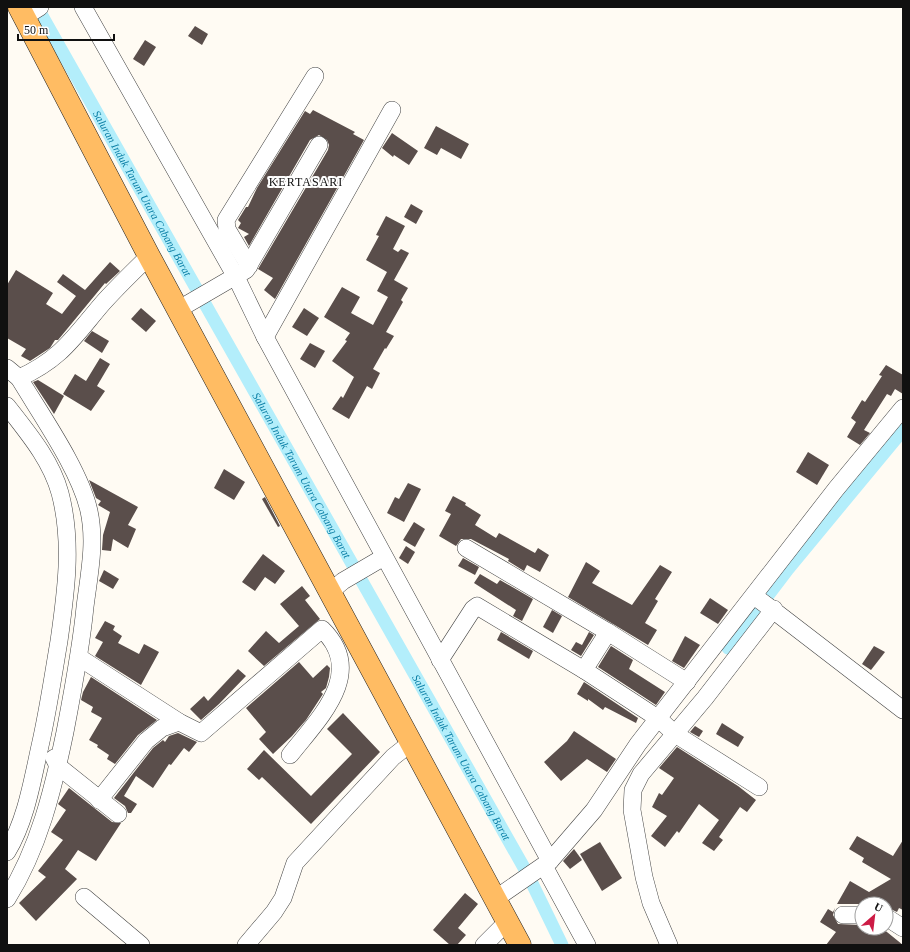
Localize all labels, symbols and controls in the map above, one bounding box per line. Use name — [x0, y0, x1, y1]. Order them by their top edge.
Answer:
scale bar — [18, 16, 114, 42]
text: 50 m — [24, 23, 49, 37]
water label: Saluran Induk Tarum Utara Cabang Barat — [91, 108, 194, 279]
district label: KERTASARI — [269, 175, 343, 189]
water label: Saluran Induk Tarum Utara Cabang Barat — [250, 390, 354, 561]
water label: Saluran Induk Tarum Utara Cabang Barat — [410, 672, 514, 843]
north arrow — [854, 896, 894, 936]
text: U — [872, 900, 885, 914]

